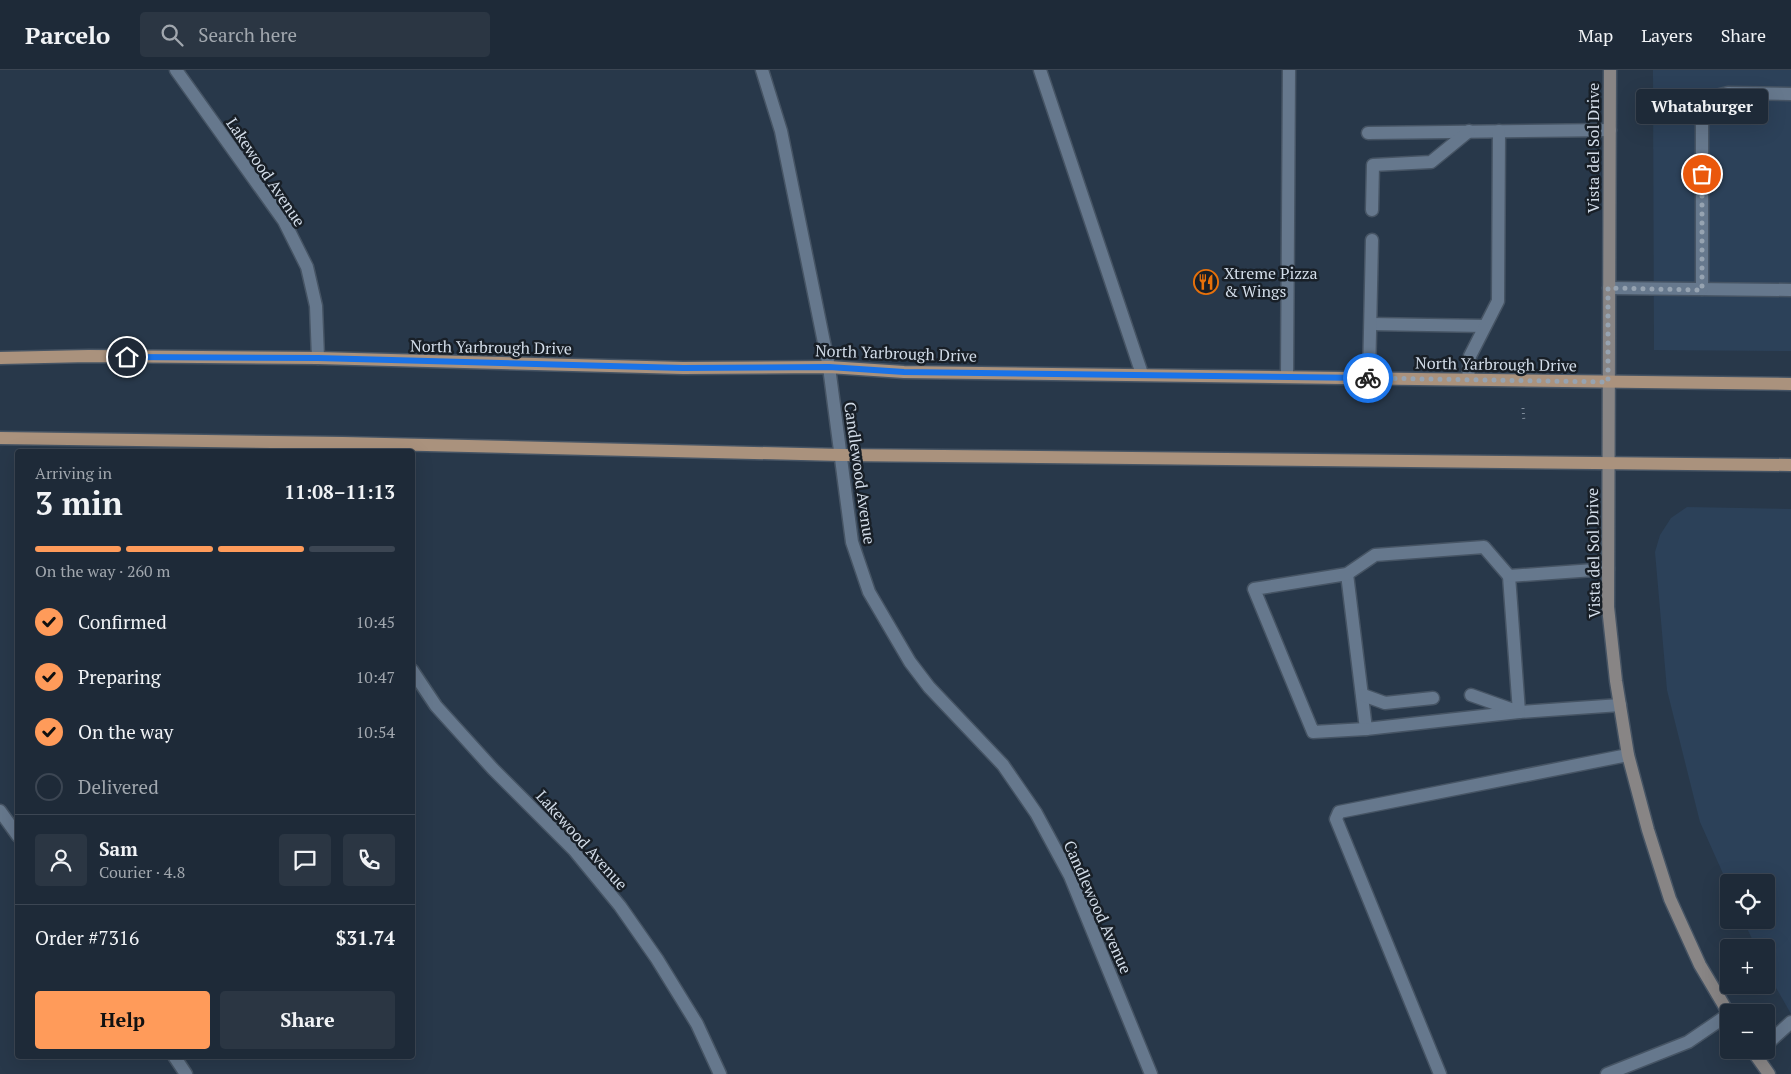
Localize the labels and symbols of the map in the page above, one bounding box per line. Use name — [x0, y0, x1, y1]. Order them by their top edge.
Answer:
street label: Vista del Sol Drive — [1582, 83, 1604, 213]
callout: Whataburger — [1636, 89, 1768, 124]
street label: Lakewood Avenue — [221, 113, 311, 231]
pin — [1681, 153, 1723, 195]
place label: Xtreme Pizza & Wings — [1224, 262, 1318, 302]
restaurant icon: Xtreme Pizza & Wings — [1193, 269, 1219, 295]
street label: North Yarbrough Drive — [410, 335, 572, 359]
pin — [106, 336, 148, 378]
street label: North Yarbrough Drive — [815, 339, 977, 367]
street label: North Yarbrough Drive — [1415, 352, 1577, 376]
courier — [1343, 353, 1393, 403]
street label: Candlewood Avenue — [839, 400, 881, 546]
street label: Vista del Sol Drive — [1581, 488, 1605, 618]
street label: Lakewood Avenue — [531, 785, 633, 895]
street label: Candlewood Avenue — [1059, 837, 1137, 977]

